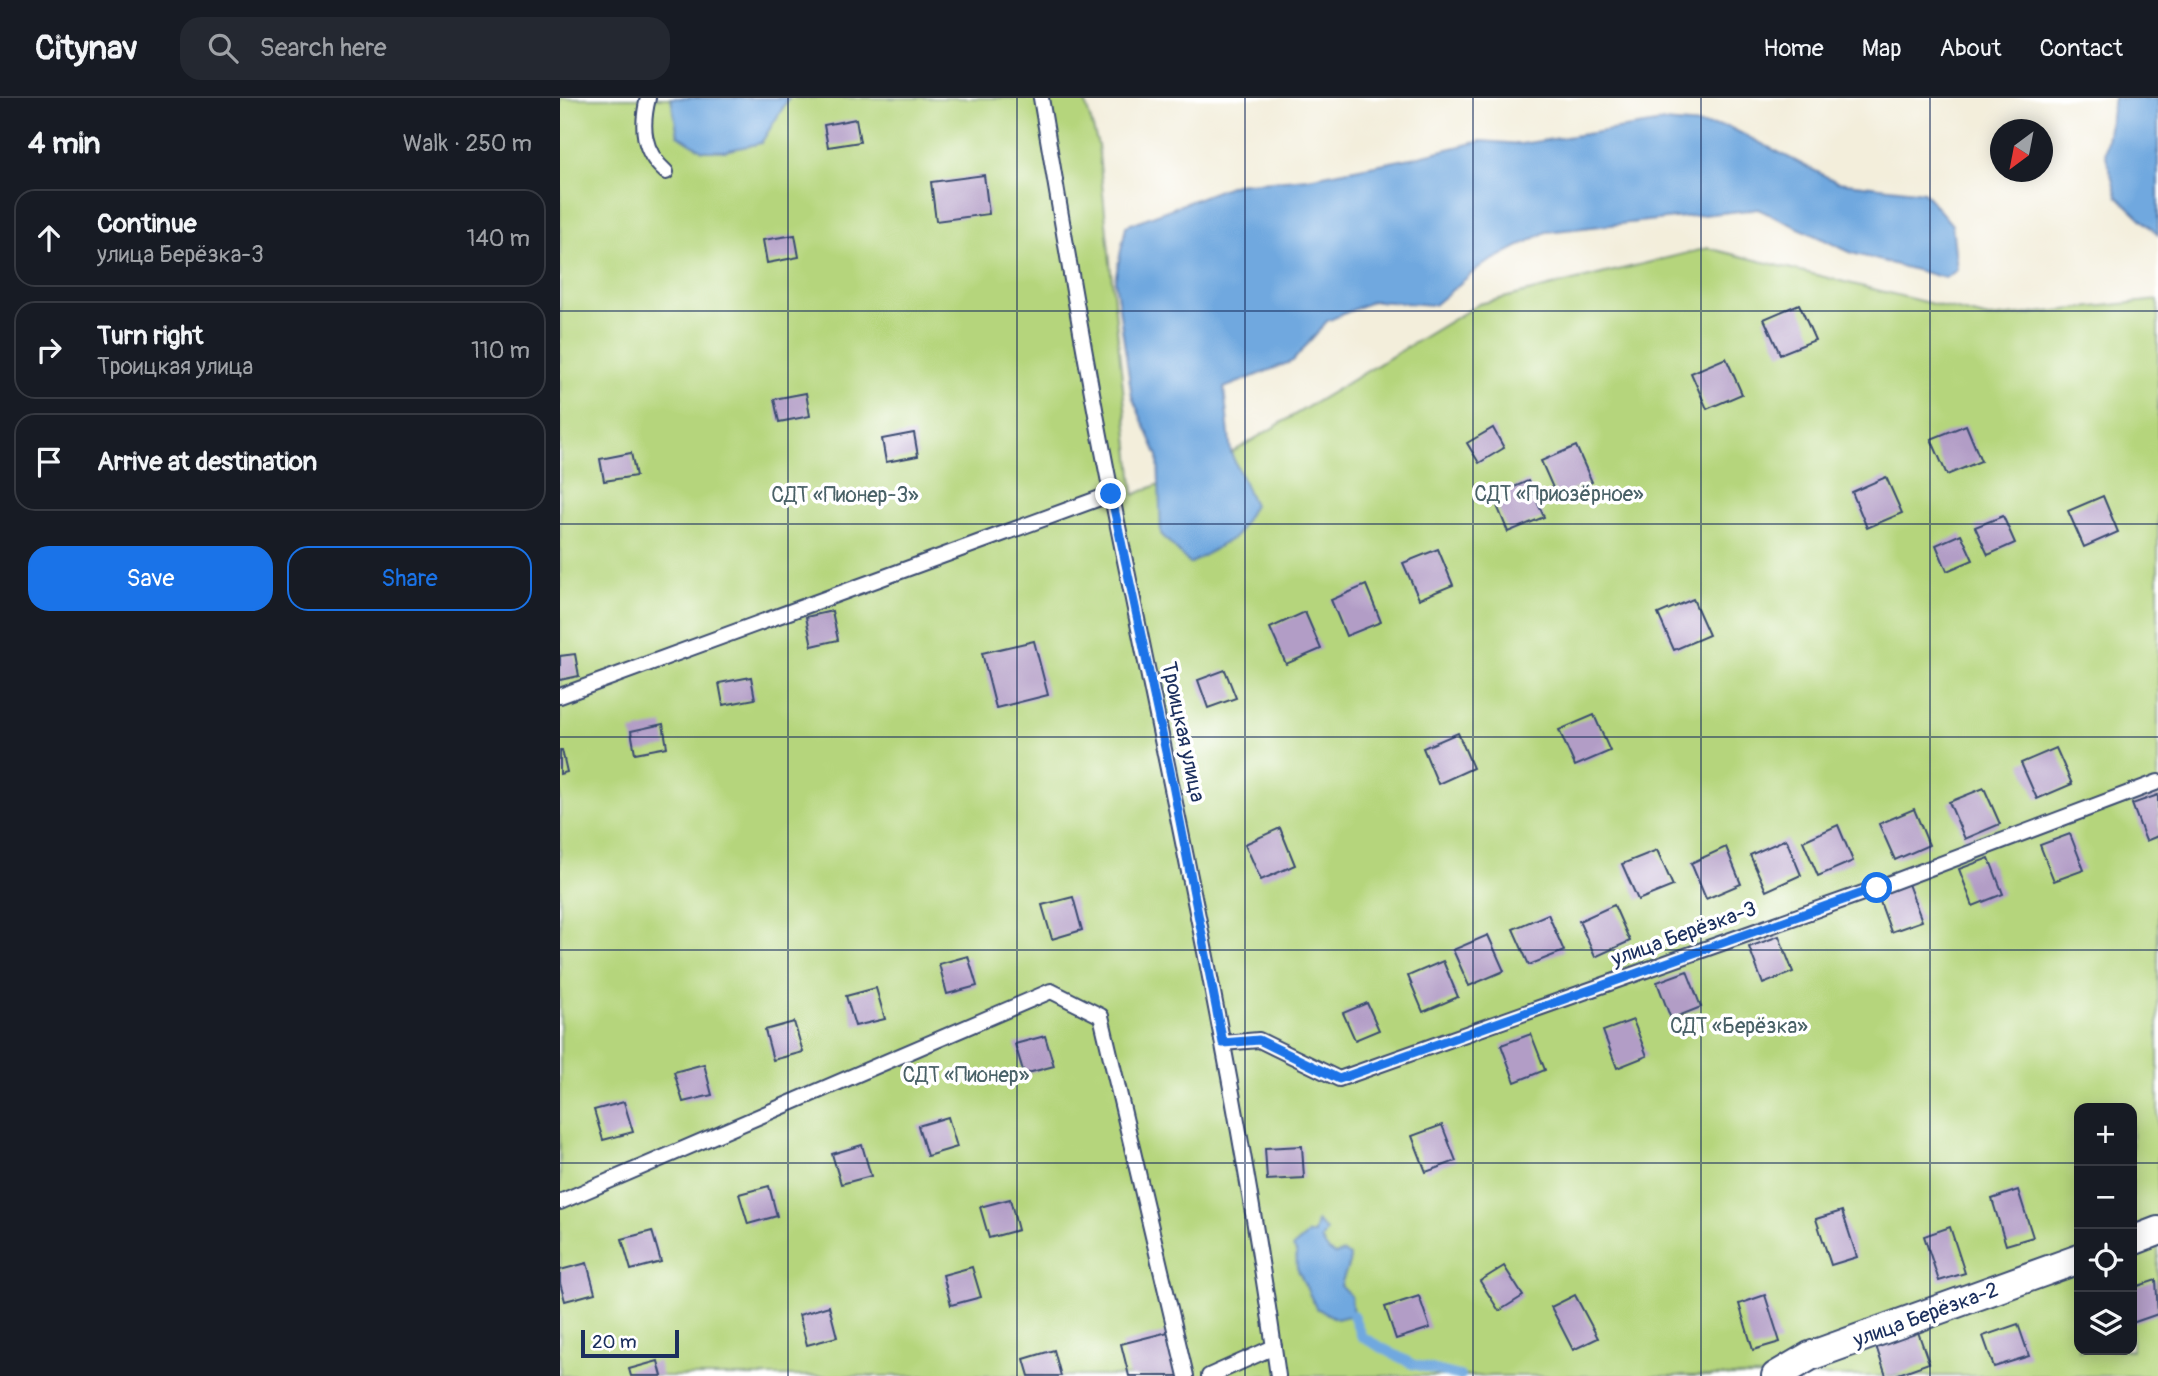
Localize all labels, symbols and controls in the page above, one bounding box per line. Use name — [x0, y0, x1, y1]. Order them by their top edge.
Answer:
search box — [180, 17, 670, 80]
text: Citynav — [35, 28, 138, 69]
icon: search — [204, 29, 242, 67]
text: Search here — [260, 32, 386, 64]
text: Home — [1763, 34, 1824, 63]
text: Map — [1862, 34, 1902, 63]
text: About — [1940, 34, 2002, 63]
text: Contact — [2040, 34, 2123, 63]
north arrow — [1990, 119, 2053, 182]
text: 4 min — [28, 125, 101, 162]
text: Walk · 250 m — [403, 129, 532, 158]
text: Continue — [97, 208, 197, 240]
icon: ahead — [30, 219, 68, 257]
text: 140 m — [467, 224, 530, 253]
text: улица Берёзка-3 — [97, 240, 264, 269]
text: Turn right — [97, 320, 203, 352]
icon: right — [30, 331, 68, 369]
text: 110 m — [471, 336, 530, 365]
text: Троицкая улица — [97, 352, 253, 381]
icon: arrive — [30, 443, 68, 481]
text: Arrive at destination — [97, 446, 317, 478]
route end — [1095, 478, 1126, 509]
park label: СДТ «Приозёрное» — [1474, 481, 1644, 508]
park label: СДТ «Пионер-3» — [771, 482, 919, 509]
button: Save — [28, 546, 273, 611]
button: Share — [287, 546, 532, 611]
street label: Троицкая улица — [1155, 659, 1211, 805]
route start — [1861, 872, 1892, 903]
street label: улица Берёзка-3 — [1607, 895, 1760, 973]
park label: СДТ «Берёзка» — [1670, 1013, 1808, 1040]
park label: СДТ «Пионер» — [903, 1062, 1030, 1089]
map controls — [2074, 1103, 2137, 1355]
button: + — [2074, 1103, 2137, 1166]
button: − — [2074, 1166, 2137, 1229]
button: locate — [2074, 1229, 2137, 1292]
street label: улица Берёзка-2 — [1849, 1276, 2002, 1354]
button: layers — [2074, 1292, 2137, 1355]
scale bar — [581, 1327, 679, 1359]
text: 20 m — [592, 1330, 637, 1354]

